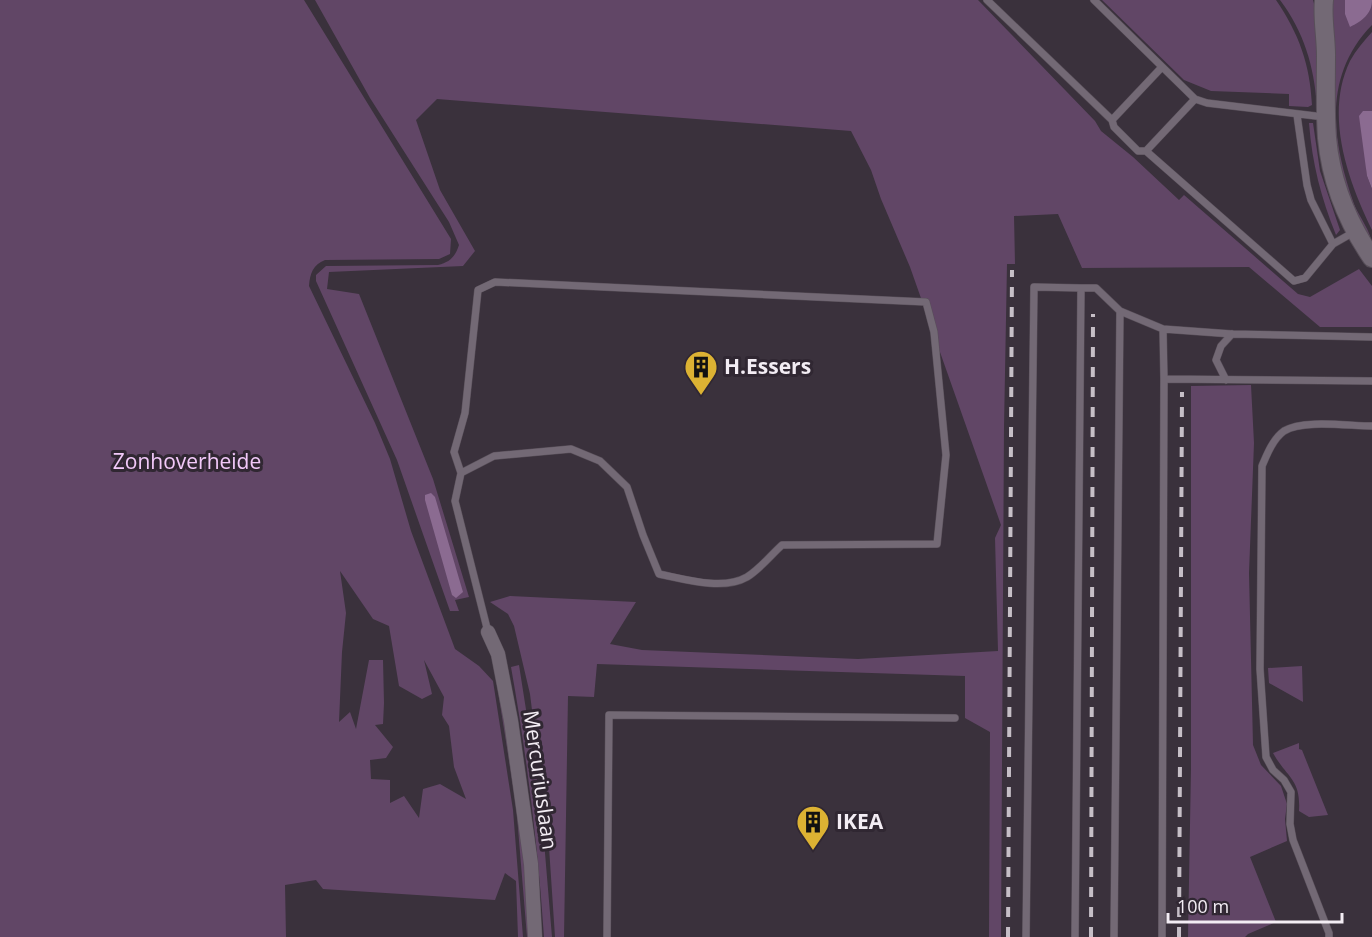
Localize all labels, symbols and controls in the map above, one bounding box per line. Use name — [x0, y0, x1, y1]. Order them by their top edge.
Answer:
building icon: H.Essers — [683, 349, 719, 396]
place label: H.Essers — [724, 352, 811, 380]
park label: Zonhoverheide — [113, 447, 261, 475]
street label: Mercuriuslaan — [517, 708, 565, 851]
building icon: IKEA — [795, 804, 831, 851]
place label: IKEA — [836, 807, 884, 835]
scale bar — [1168, 886, 1342, 924]
text: 100 m — [1177, 894, 1229, 918]

